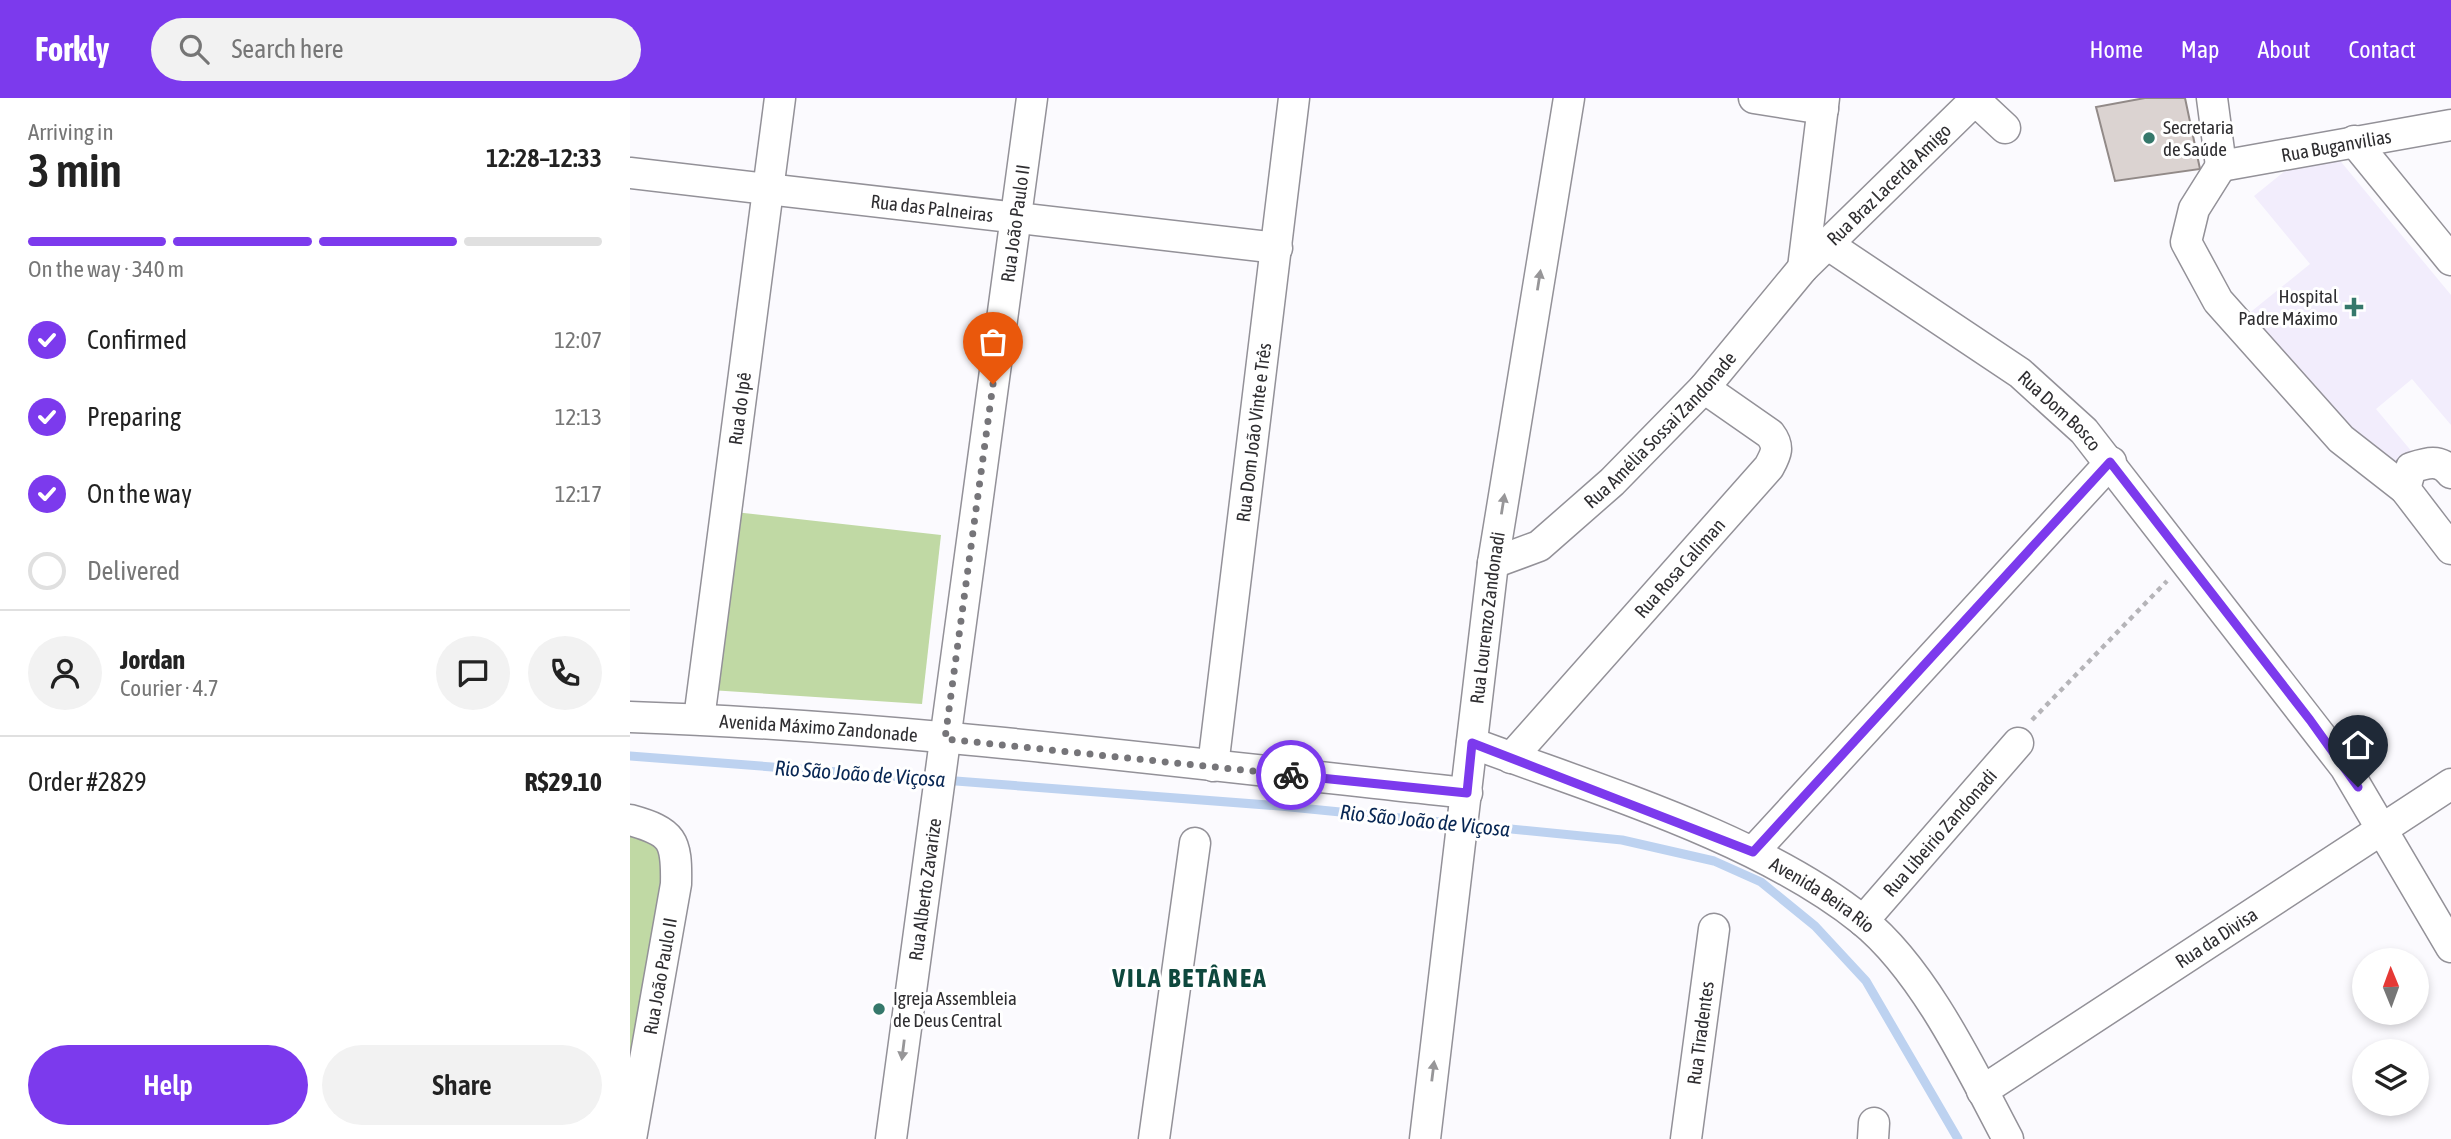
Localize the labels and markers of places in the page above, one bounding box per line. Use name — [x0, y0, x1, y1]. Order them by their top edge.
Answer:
place label: Secretaria de Saúde — [2163, 116, 2234, 160]
marker: Secretaria de Saúde — [2141, 130, 2157, 146]
place label: Hospital Padre Máximo — [2238, 285, 2338, 329]
marker: Hospital Padre Máximo — [2344, 297, 2364, 317]
pin — [963, 312, 1023, 384]
pin — [2328, 715, 2388, 787]
place label: Igreja Assembleia de Deus Central — [893, 987, 1017, 1031]
marker: Igreja Assembleia de Deus Central — [871, 1001, 887, 1017]

